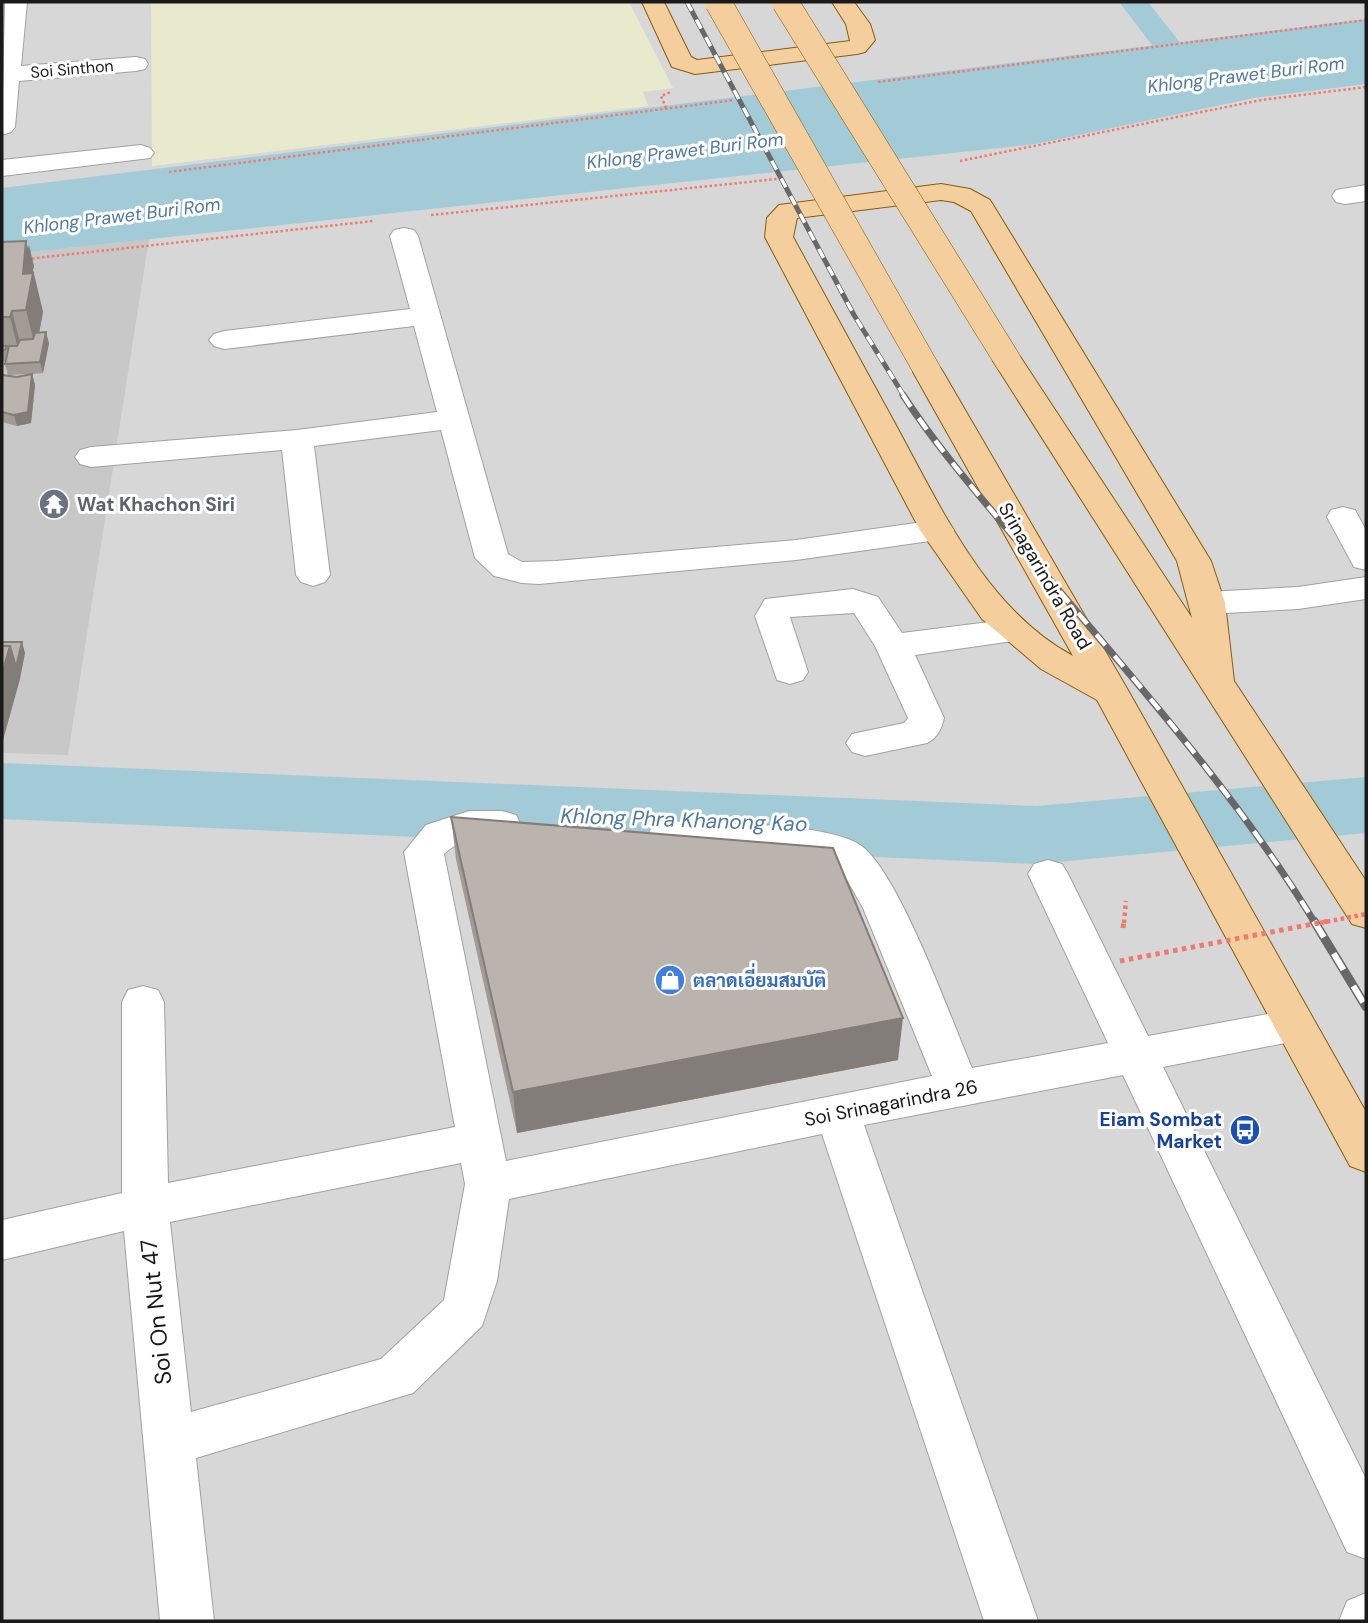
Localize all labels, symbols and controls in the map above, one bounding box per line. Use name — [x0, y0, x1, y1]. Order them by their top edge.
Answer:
water label: Khlong Prawet Buri Rom — [1146, 51, 1346, 99]
street label: Soi Sinthon — [30, 55, 114, 83]
water label: Khlong Prawet Buri Rom — [585, 127, 785, 175]
water label: Khlong Prawet Buri Rom — [22, 192, 222, 240]
temple icon: Wat Khachon Siri — [37, 487, 71, 521]
place label: Wat Khachon Siri — [77, 492, 235, 517]
street label: Srinagarindra Road — [993, 498, 1097, 654]
water label: Khlong Phra Khanong Kao — [560, 802, 808, 838]
shop icon: ตลาดเอี่ยมสมบัติ — [653, 963, 687, 997]
place label: ตลาดเอี่ยมสมบัติ — [693, 963, 826, 993]
street label: Soi Srinagarindra 26 — [802, 1074, 980, 1132]
place label: Eiam Sombat Market — [1100, 1107, 1222, 1154]
bus stop icon: Eiam Sombat Market — [1228, 1113, 1262, 1147]
street label: Soi On Nut 47 — [133, 1238, 179, 1386]

